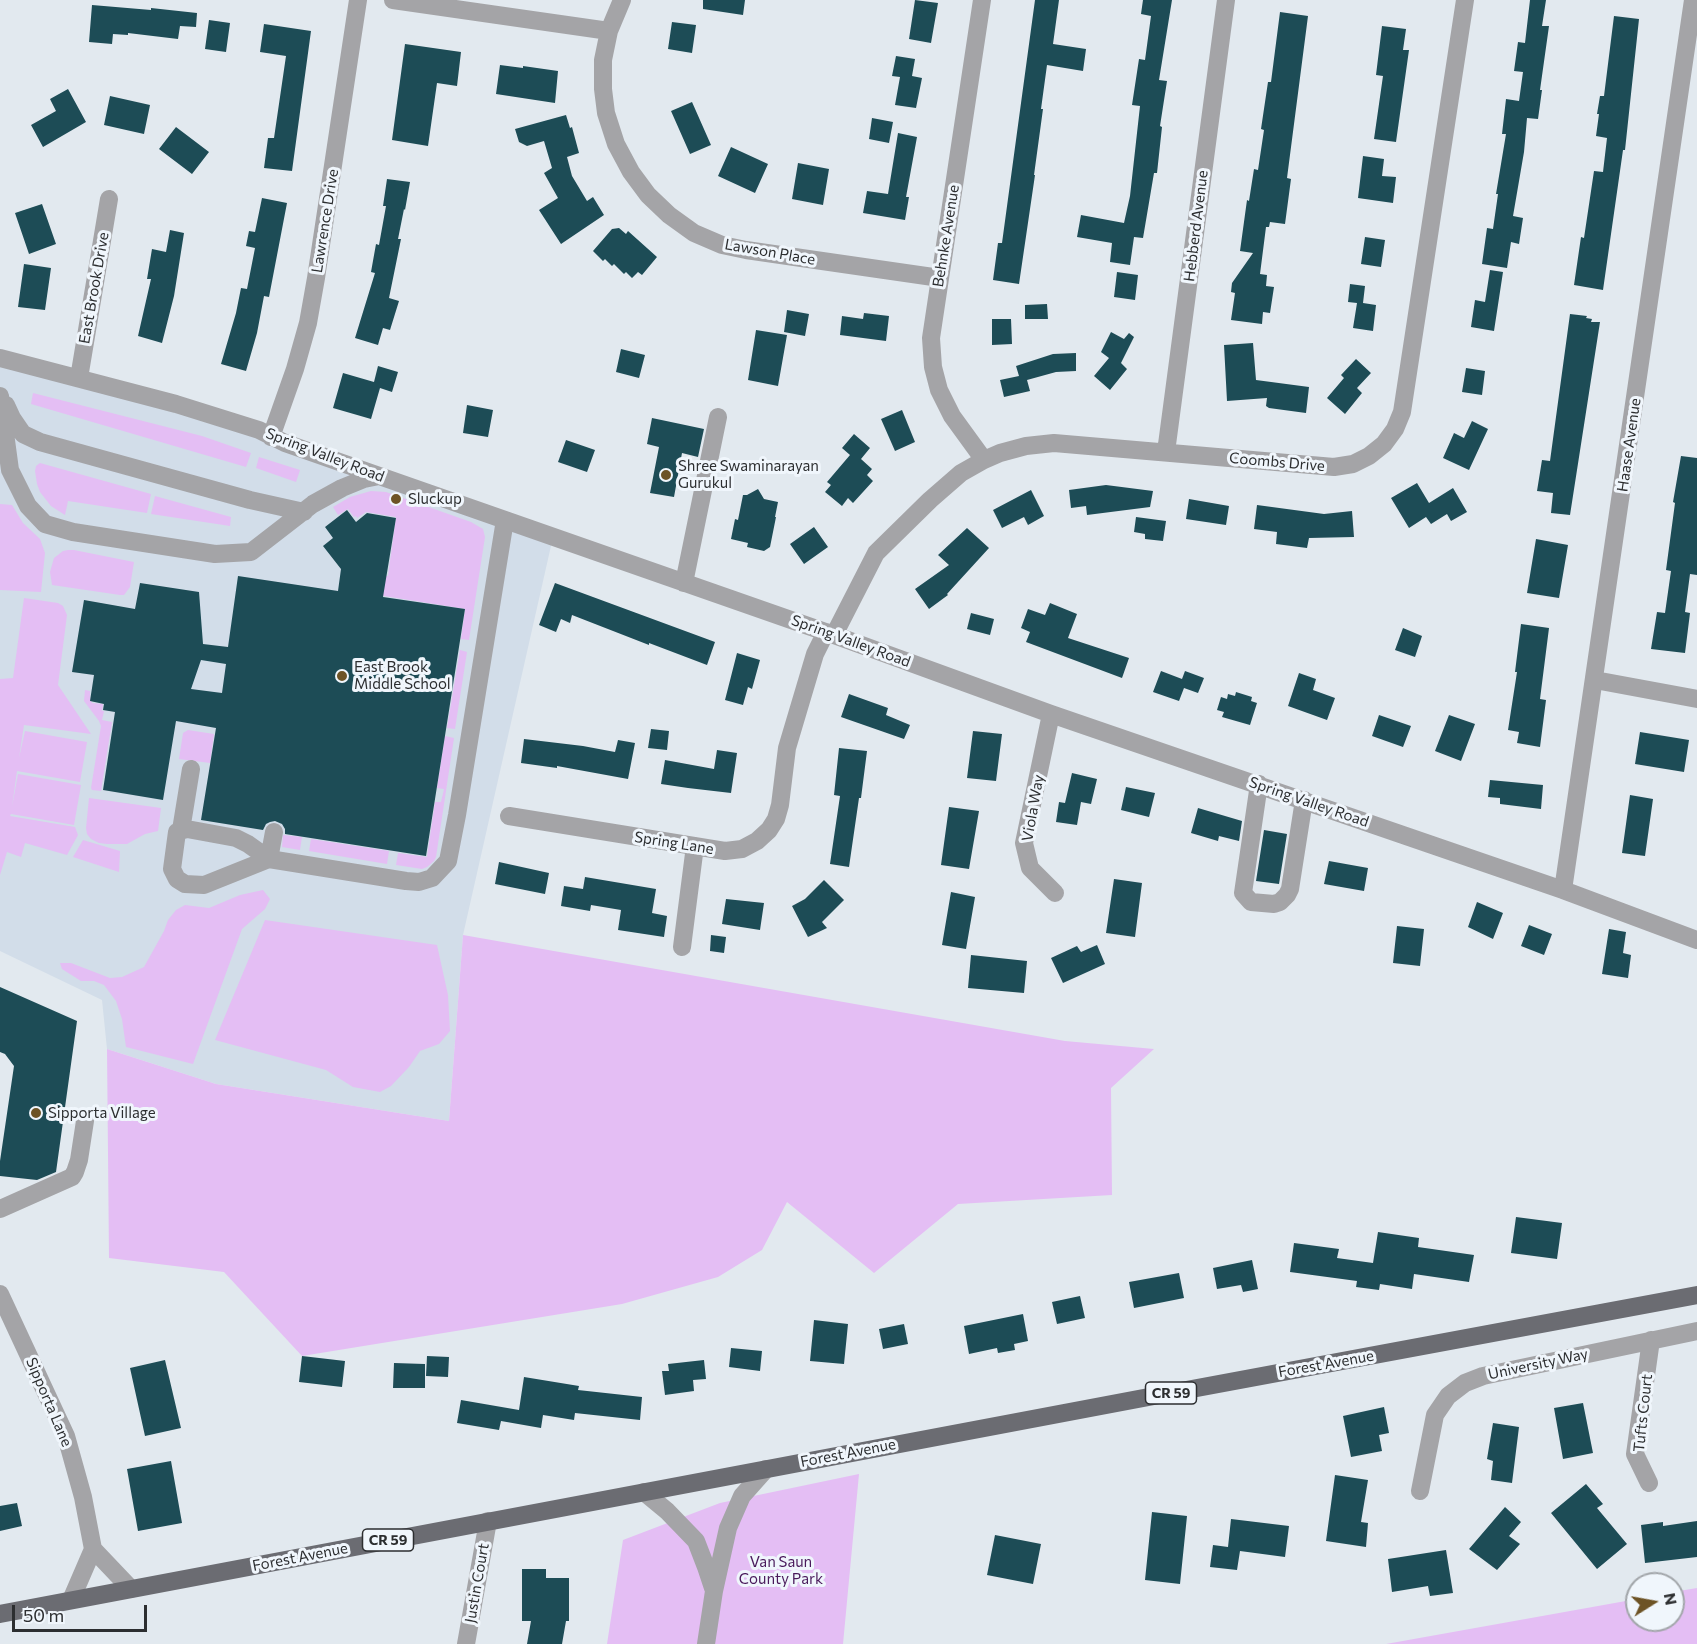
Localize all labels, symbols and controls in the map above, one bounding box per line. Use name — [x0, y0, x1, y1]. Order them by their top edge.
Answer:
street label: Lawrence Drive — [308, 168, 342, 274]
street label: Hebberd Avenue — [1180, 169, 1212, 283]
street label: Behnke Avenue — [929, 184, 963, 288]
street label: East Brook Drive — [75, 231, 113, 345]
street label: Lawson Place — [723, 235, 817, 269]
street label: Haase Avenue — [1614, 397, 1644, 493]
street label: Spring Valley Road — [263, 424, 387, 486]
street label: Coombs Drive — [1228, 449, 1326, 475]
place label: Shree Swaminarayan Gurukul — [678, 457, 819, 492]
marker: Shree Swaminarayan Gurukul — [659, 468, 673, 482]
place label: Sluckup — [408, 490, 462, 508]
marker: Sluckup — [389, 492, 403, 506]
street label: Spring Valley Road — [789, 611, 913, 671]
place label: East Brook Middle School — [354, 658, 451, 693]
marker: East Brook Middle School — [335, 669, 349, 683]
street label: Viola Way — [1018, 773, 1048, 843]
street label: Spring Valley Road — [1247, 773, 1371, 831]
street label: Spring Lane — [633, 828, 715, 858]
place label: Sipporta Village — [48, 1104, 156, 1122]
marker: Sipporta Village — [29, 1106, 43, 1120]
street label: University Way — [1486, 1345, 1590, 1383]
street label: Forest Avenue — [1277, 1347, 1375, 1381]
street label: Sipporta Lane — [22, 1355, 76, 1449]
street label: Tufts Court — [1630, 1373, 1656, 1453]
road number: CR 59 — [1146, 1382, 1196, 1404]
street label: Forest Avenue — [799, 1435, 897, 1471]
road number: CR 59 — [362, 1529, 414, 1551]
street label: Forest Avenue — [251, 1539, 349, 1575]
street label: Justin Court — [461, 1542, 493, 1624]
park label: Van Saun County Park — [739, 1553, 823, 1588]
north arrow — [1625, 1572, 1685, 1632]
text: N — [1661, 1591, 1682, 1607]
scale bar — [15, 1593, 150, 1631]
text: 50 m — [23, 1604, 64, 1626]

